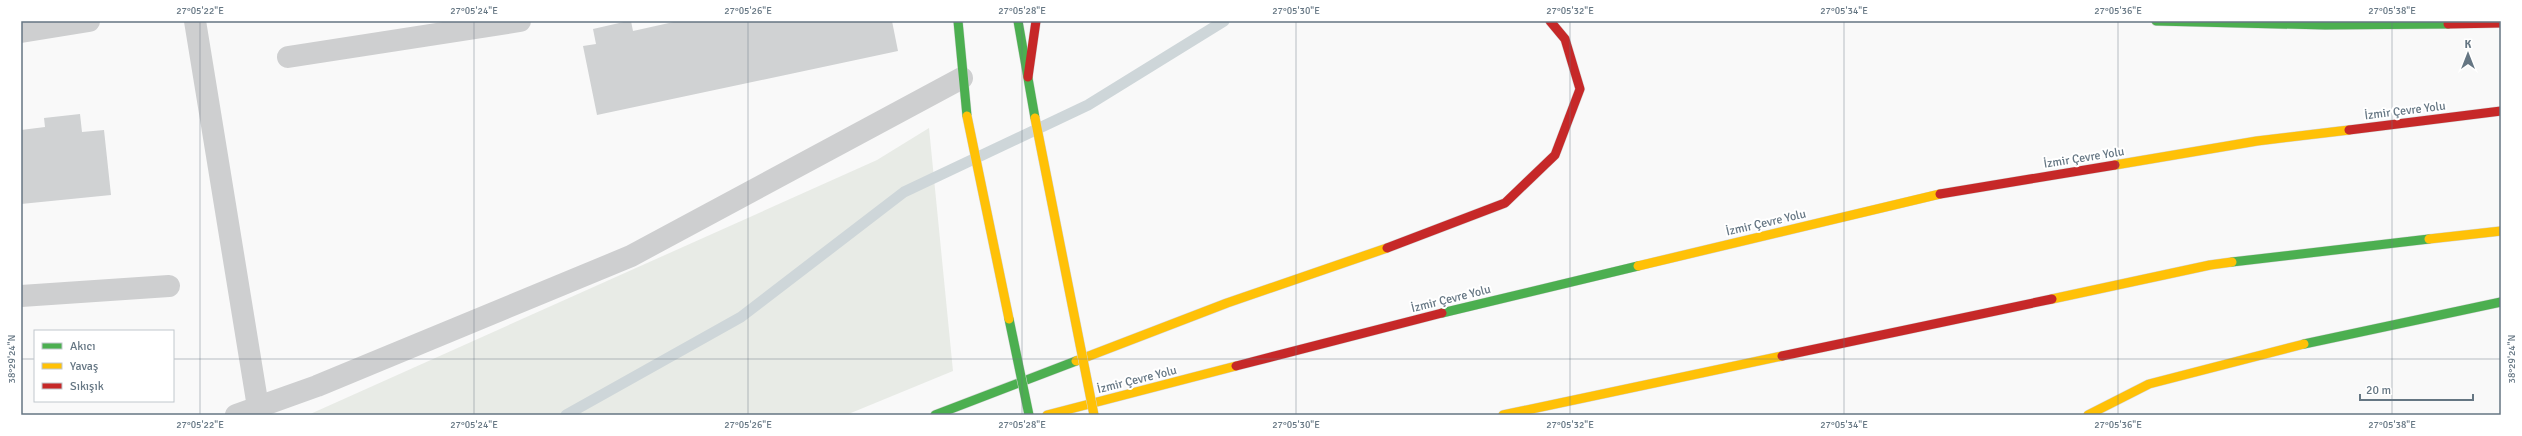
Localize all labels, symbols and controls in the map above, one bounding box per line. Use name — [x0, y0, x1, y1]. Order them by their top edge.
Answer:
text: 27°05'22"E — [176, 5, 224, 17]
text: 27°05'24"E — [450, 5, 498, 17]
text: 27°05'26"E — [724, 5, 772, 17]
text: 27°05'28"E — [998, 5, 1046, 17]
text: 27°05'30"E — [1272, 5, 1320, 17]
text: 27°05'32"E — [1546, 5, 1594, 17]
text: 27°05'34"E — [1820, 5, 1868, 17]
text: 27°05'36"E — [2094, 5, 2142, 17]
text: 27°05'38"E — [2368, 5, 2416, 17]
north arrow — [2448, 34, 2488, 74]
text: K — [2465, 38, 2472, 51]
street label: İzmir Çevre Yolu — [2364, 99, 2446, 123]
street label: İzmir Çevre Yolu — [2043, 144, 2125, 172]
street label: İzmir Çevre Yolu — [1725, 207, 1807, 239]
street label: İzmir Çevre Yolu — [1410, 282, 1492, 316]
legend — [34, 330, 174, 402]
text: 38°29'24"N — [6, 335, 18, 383]
text: 38°29'24"N — [2506, 335, 2518, 383]
text: Akıcı — [70, 339, 96, 354]
text: Yavaş — [70, 359, 98, 374]
street label: İzmir Çevre Yolu — [1096, 363, 1178, 397]
scale bar — [2360, 376, 2473, 402]
text: Sıkışık — [70, 379, 104, 394]
text: 20 m — [2366, 383, 2391, 398]
text: 27°05'22"E — [176, 419, 224, 431]
text: 27°05'24"E — [450, 419, 498, 431]
text: 27°05'26"E — [724, 419, 772, 431]
text: 27°05'28"E — [998, 419, 1046, 431]
text: 27°05'30"E — [1272, 419, 1320, 431]
text: 27°05'32"E — [1546, 419, 1594, 431]
text: 27°05'34"E — [1820, 419, 1868, 431]
text: 27°05'36"E — [2094, 419, 2142, 431]
text: 27°05'38"E — [2368, 419, 2416, 431]

